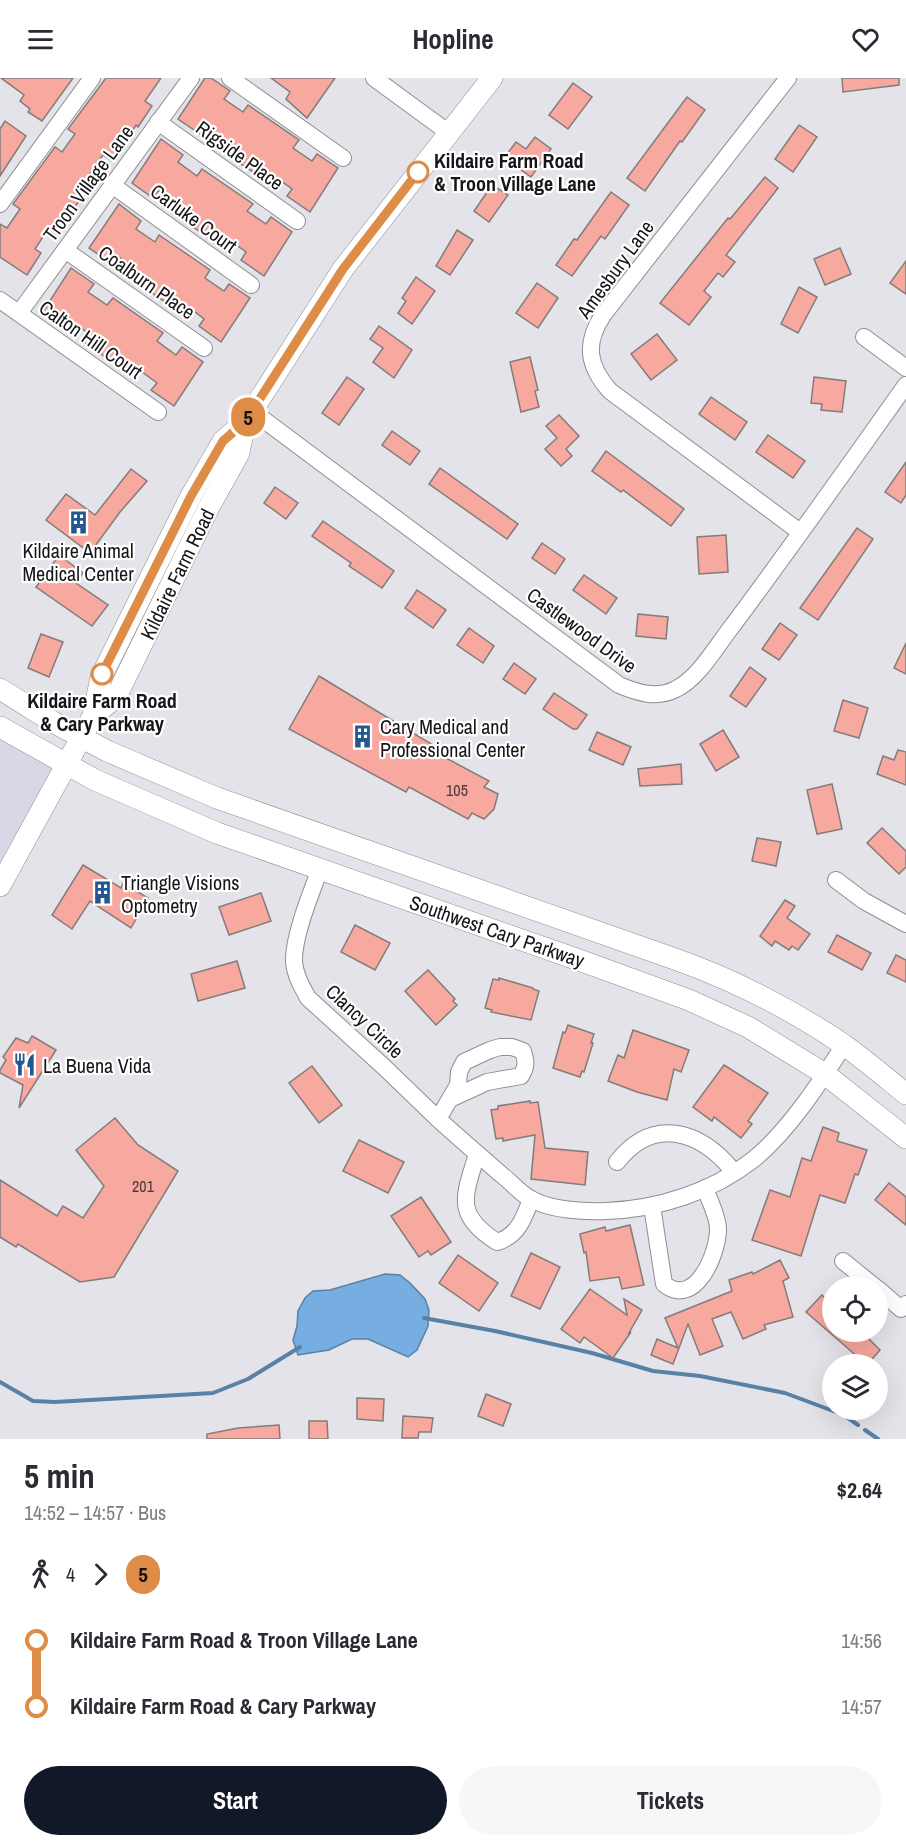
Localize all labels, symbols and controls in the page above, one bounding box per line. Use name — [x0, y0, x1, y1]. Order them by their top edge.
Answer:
text: Hopline — [412, 21, 494, 57]
icon: menu — [24, 23, 57, 56]
icon: heart — [849, 23, 882, 56]
street label: Rigside Place — [191, 114, 289, 196]
street label: Troon Village Lane — [37, 119, 139, 247]
place label: Kildaire Farm Road & Troon Village Lane — [434, 147, 596, 197]
marker: Kildaire Farm Road & Troon Village Lane — [407, 161, 429, 183]
street label: Carluke Court — [145, 177, 243, 259]
street label: Amesbury Lane — [570, 215, 660, 324]
street label: Coalburn Place — [93, 239, 201, 325]
street label: Calton Hill Court — [34, 293, 148, 385]
line badge: 5 — [228, 398, 268, 436]
text: 5 — [243, 403, 253, 432]
street label: Kildaire Farm Road — [134, 504, 220, 644]
building icon: Kildaire Animal Medical Center — [65, 510, 91, 536]
place label: Kildaire Animal Medical Center — [22, 537, 134, 587]
street label: Castlewood Drive — [522, 581, 642, 679]
marker: Kildaire Farm Road & Cary Parkway — [91, 663, 113, 685]
place label: Kildaire Farm Road & Cary Parkway — [27, 687, 177, 737]
place label: Cary Medical and Professional Center — [380, 713, 525, 763]
building icon: Cary Medical and Professional Center — [349, 724, 375, 750]
house number: 105 — [446, 779, 468, 801]
place label: Triangle Visions Optometry — [121, 869, 240, 919]
building icon: Triangle Visions Optometry — [90, 880, 116, 906]
street label: Southwest Cary Parkway — [406, 888, 589, 974]
street label: Clancy Circle — [320, 978, 410, 1064]
restaurant icon: La Buena Vida — [12, 1052, 38, 1078]
place label: La Buena Vida — [43, 1052, 151, 1079]
house number: 201 — [132, 1175, 155, 1197]
map controls — [822, 1276, 888, 1420]
button: locate — [822, 1276, 888, 1342]
button: layers — [822, 1354, 888, 1420]
text: 5 min — [24, 1454, 95, 1498]
text: $2.64 — [837, 1475, 882, 1505]
text: 14:52 – 14:57 · Bus — [24, 1499, 166, 1526]
icon: walk — [24, 1558, 57, 1591]
icon: forward — [84, 1558, 117, 1591]
text: 5 — [138, 1560, 148, 1589]
text: 4 — [66, 1561, 75, 1588]
text: Kildaire Farm Road & Troon Village Lane — [70, 1625, 418, 1655]
text: 14:56 — [841, 1627, 882, 1654]
text: Kildaire Farm Road & Cary Parkway — [70, 1691, 376, 1721]
text: 14:57 — [841, 1693, 882, 1720]
button: Start — [24, 1766, 447, 1835]
button: Tickets — [459, 1766, 882, 1835]

